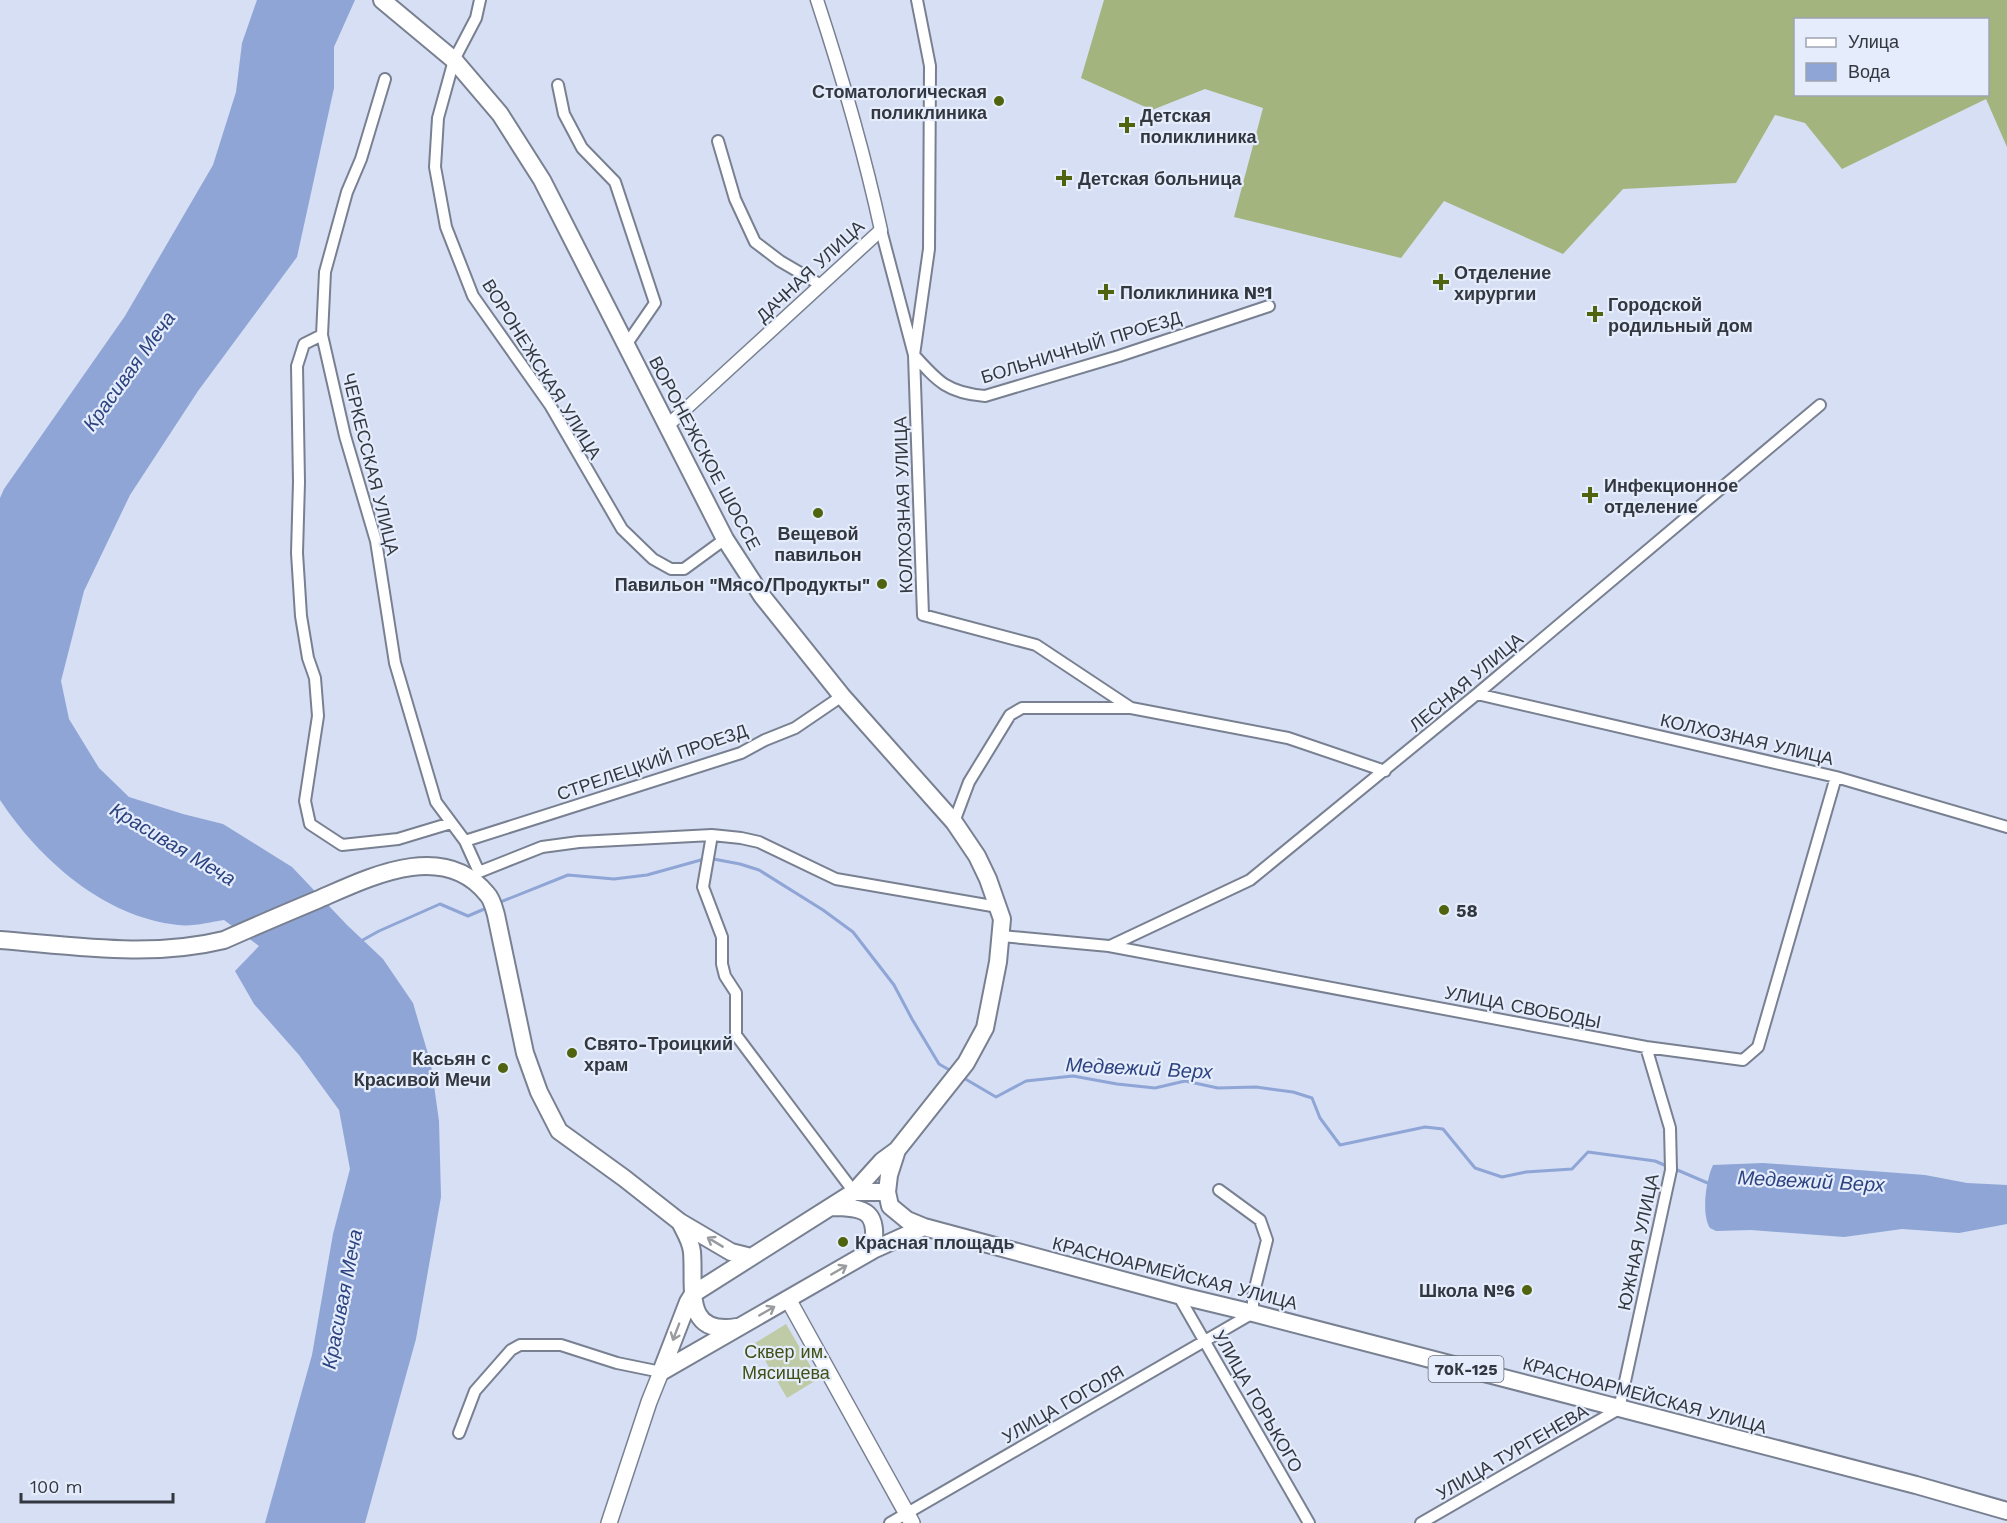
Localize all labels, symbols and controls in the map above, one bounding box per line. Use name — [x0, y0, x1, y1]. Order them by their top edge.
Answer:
legend — [1794, 18, 1989, 96]
text: Улица — [1848, 31, 1900, 52]
text: Вода — [1848, 61, 1891, 82]
place label: Стоматологическая поликлиника — [812, 81, 988, 123]
marker: Стоматологическая поликлиника — [992, 94, 1006, 108]
place label: Детская поликлиника — [1140, 105, 1258, 147]
marker: Детская поликлиника — [1118, 116, 1136, 134]
place label: Детская больница — [1078, 168, 1242, 189]
marker: Детская больница — [1055, 169, 1073, 187]
street label: ДАЧНАЯ УЛИЦА — [752, 216, 868, 326]
place label: Отделение хирургии — [1454, 262, 1551, 304]
marker: Отделение хирургии — [1432, 273, 1450, 291]
street label: ВОРОНЕЖСКАЯ УЛИЦА — [478, 275, 606, 463]
place label: Поликлиника №1 — [1120, 282, 1273, 303]
marker: Поликлиника №1 — [1097, 283, 1115, 301]
place label: Городской родильный дом — [1608, 294, 1753, 336]
marker: Городской родильный дом — [1586, 305, 1604, 323]
water label: Красивая Меча — [78, 307, 180, 435]
street label: БОЛЬНИЧНЫЙ ПРОЕЗД — [978, 307, 1184, 387]
street label: ВОРОНЕЖСКОЕ ШОССЕ — [645, 353, 765, 553]
street label: ЧЕРКЕССКАЯ УЛИЦА — [338, 371, 404, 557]
street label: КОЛХОЗНАЯ УЛИЦА — [889, 416, 917, 594]
place label: Инфекционное отделение — [1604, 475, 1738, 517]
marker: Инфекционное отделение — [1581, 486, 1599, 504]
marker: Вещевой павильон — [811, 506, 825, 520]
place label: Вещевой павильон — [774, 523, 862, 565]
place label: Павильон "Мясо/Продукты" — [615, 574, 870, 595]
marker: Павильон "Мясо/Продукты" — [875, 577, 889, 591]
street label: ЛЕСНАЯ УЛИЦА — [1405, 628, 1527, 736]
street label: КОЛХОЗНАЯ УЛИЦА — [1658, 709, 1836, 769]
street label: СТРЕЛЕЦКИЙ ПРОЕЗД — [554, 719, 750, 805]
water label: Красивая Меча — [106, 797, 240, 891]
place label: 58 — [1456, 900, 1478, 921]
marker: 58 — [1437, 903, 1451, 917]
street label: УЛИЦА СВОБОДЫ — [1443, 982, 1603, 1032]
place label: Свято-Троицкий храм — [584, 1033, 733, 1075]
marker: Свято-Троицкий храм — [565, 1046, 579, 1060]
place label: Касьян с Красивой Мечи — [354, 1048, 491, 1090]
water label: Медвежий Верх — [1065, 1052, 1214, 1084]
marker: Касьян с Красивой Мечи — [496, 1061, 510, 1075]
water label: Медвежий Верх — [1737, 1165, 1886, 1197]
street label: ЮЖНАЯ УЛИЦА — [1613, 1172, 1663, 1312]
water label: Красивая Меча — [317, 1227, 367, 1371]
place label: Красная площадь — [855, 1232, 1015, 1253]
street label: КРАСНОАРМЕЙСКАЯ УЛИЦА — [1050, 1232, 1300, 1314]
marker: Красная площадь — [836, 1235, 850, 1249]
one-way arrow — [707, 1236, 724, 1248]
one-way arrow — [830, 1263, 847, 1275]
place label: Школа №6 — [1419, 1280, 1515, 1301]
marker: Школа №6 — [1520, 1283, 1534, 1297]
one-way arrow — [758, 1305, 775, 1317]
one-way arrow — [670, 1323, 681, 1341]
street label: УЛИЦА ГОРЬКОГО — [1209, 1326, 1307, 1476]
park label: Сквер им. Мясищева — [742, 1341, 831, 1383]
street label: КРАСНОАРМЕЙСКАЯ УЛИЦА — [1521, 1352, 1769, 1438]
road number: 70К-125 — [1428, 1356, 1504, 1382]
street label: УЛИЦА ГОГОЛЯ — [998, 1361, 1128, 1447]
street label: УЛИЦА ТУРГЕНЕВА — [1432, 1400, 1592, 1504]
scale bar — [21, 1466, 172, 1504]
text: 100 m — [30, 1476, 83, 1497]

